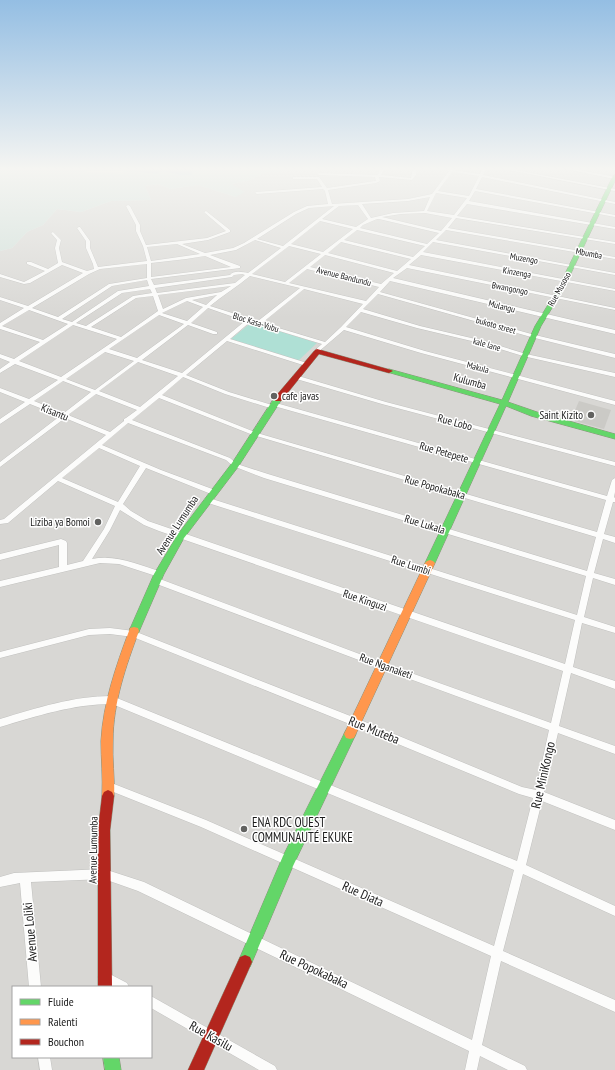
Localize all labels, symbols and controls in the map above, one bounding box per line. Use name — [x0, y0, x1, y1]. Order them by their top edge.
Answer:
street label: Mbumba — [575, 245, 604, 261]
street label: Muzengo — [509, 250, 539, 266]
street label: Avenue Bandundu — [315, 264, 373, 288]
street label: Kinzenga — [502, 264, 532, 280]
street label: Rue Musoso — [545, 270, 573, 308]
street label: Bwangongo — [491, 279, 529, 297]
street label: Mulangu — [488, 297, 517, 315]
street label: Bloc Kasa-Vubu — [232, 310, 281, 334]
street label: bukoto street — [475, 314, 518, 336]
street label: kale lane — [472, 335, 502, 353]
street label: Makula — [466, 359, 491, 375]
street label: Kulumba — [452, 370, 488, 392]
place label: cafe javas — [282, 389, 319, 403]
marker: cafe javas — [269, 391, 279, 401]
street label: Kisantu — [39, 400, 71, 424]
place label: Saint Kizito — [539, 408, 583, 422]
marker: Saint Kizito — [586, 410, 596, 420]
street label: Rue Lobo — [436, 411, 474, 433]
street label: Rue Petepete — [418, 438, 471, 466]
street label: Rue Popokabaka — [403, 472, 467, 502]
street label: Avenue Lumumba — [153, 493, 201, 557]
street label: Rue Lukala — [403, 511, 447, 537]
place label: Liziba ya Bomoi — [30, 515, 90, 529]
marker: Liziba ya Bomoi — [93, 517, 103, 527]
street label: Rue Lumbi — [390, 552, 432, 578]
street label: Rue Kinguzi — [341, 586, 389, 614]
street label: Rue Nganaketi — [358, 650, 414, 682]
street label: Rue Muteba — [346, 712, 402, 748]
street label: Rue MiniKongo — [527, 740, 559, 810]
place label: ENA RDC OUEST COMMUNAUTÉ EKUKE — [252, 814, 353, 846]
street label: Avenue Lumumba — [85, 816, 101, 884]
marker: ENA RDC OUEST COMMUNAUTÉ EKUKE — [239, 824, 249, 834]
street label: Rue Diata — [340, 877, 386, 911]
street label: Avenue Loliki — [19, 901, 41, 963]
street label: Rue Popokabaka — [277, 946, 351, 992]
legend — [12, 986, 152, 1058]
text: Fluide — [48, 994, 74, 1009]
text: Ralenti — [48, 1014, 77, 1029]
street label: Rue Kasilu — [186, 1017, 236, 1055]
text: Bouchon — [48, 1034, 84, 1049]

